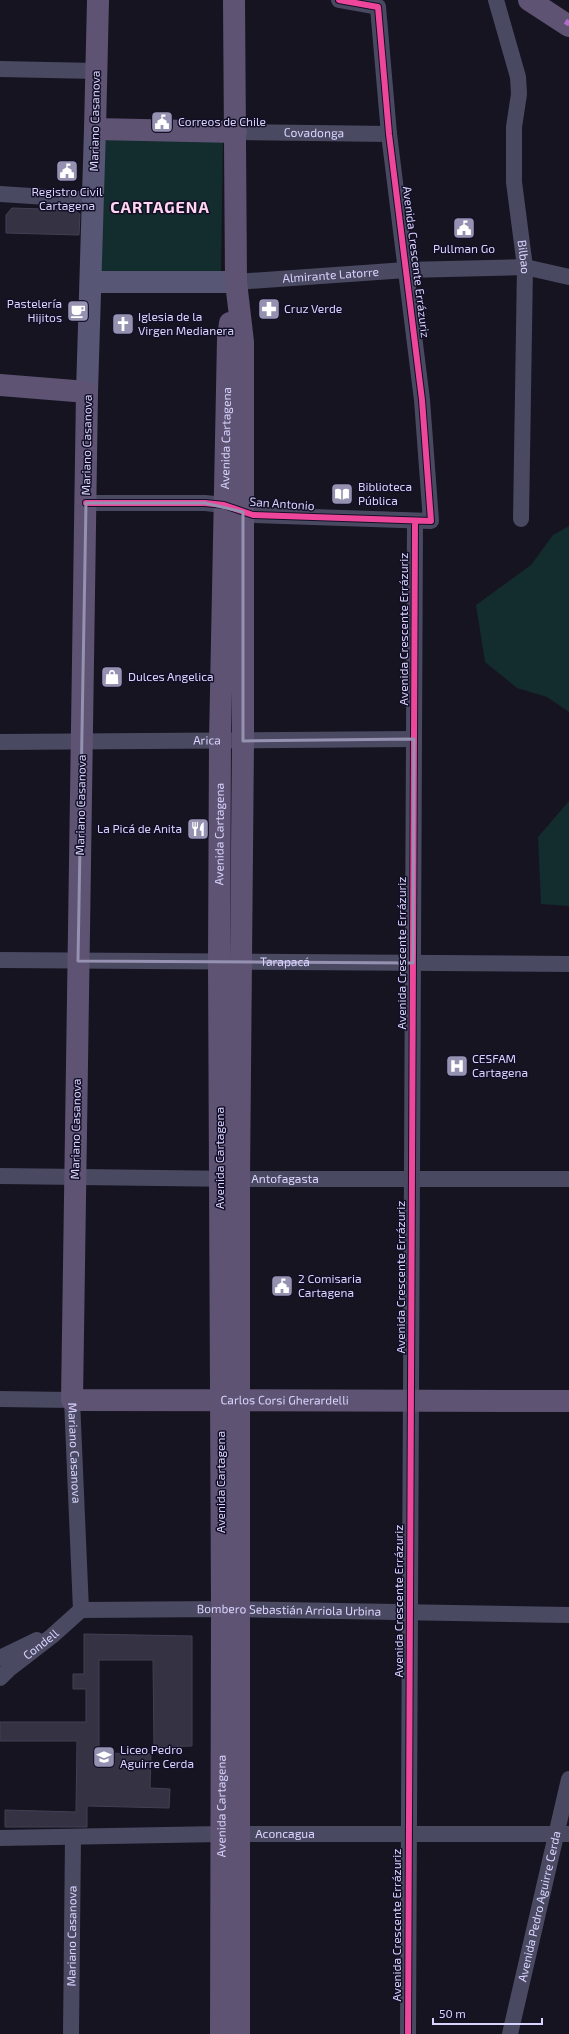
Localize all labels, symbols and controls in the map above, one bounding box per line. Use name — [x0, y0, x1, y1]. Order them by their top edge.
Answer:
street label: Mariano Casanova — [86, 71, 102, 171]
public building icon: Correos de Chile — [149, 109, 175, 135]
place label: Correos de Chile — [178, 114, 266, 128]
street label: Covadonga — [284, 125, 344, 139]
public building icon: Registro Civil Cartagena — [54, 158, 80, 184]
place label: Registro Civil Cartagena — [31, 184, 103, 212]
street label: Avenida Crescente Errázuriz — [401, 185, 433, 339]
district label: CARTAGENA — [110, 197, 210, 216]
public building icon: Pullman Go — [451, 215, 477, 241]
street label: Bilbao — [516, 239, 533, 274]
place label: Pullman Go — [433, 241, 495, 255]
street label: Almirante Latorre — [282, 264, 379, 285]
place label: Pastelería Hijitos — [7, 296, 62, 325]
pharmacy icon: Cruz Verde — [256, 296, 282, 322]
cafe icon: Pastelería Hijitos — [65, 298, 91, 324]
place label: Cruz Verde — [284, 301, 342, 315]
place label: Iglesia de la Virgen Medianera — [138, 309, 234, 337]
church icon: Iglesia de la Virgen Medianera — [110, 311, 136, 337]
street label: Avenida Cartagena — [217, 387, 233, 489]
street label: Mariano Casanova — [78, 395, 94, 495]
place label: Biblioteca Pública — [358, 479, 412, 507]
library icon: Biblioteca Pública — [329, 481, 355, 507]
street label: San Antonio — [249, 494, 315, 512]
street label: Avenida Crescente Errázuriz — [396, 553, 410, 705]
shop icon: Dulces Angelica — [99, 664, 125, 690]
place label: Dulces Angelica — [128, 669, 214, 683]
street label: Arica — [193, 732, 221, 747]
street label: Mariano Casanova — [72, 755, 88, 855]
street label: Avenida Cartagena — [211, 783, 226, 885]
restaurant icon: La Picá de Anita — [185, 816, 211, 842]
place label: La Picá de Anita — [97, 821, 182, 835]
street label: Avenida Crescente Errázuriz — [394, 877, 408, 1029]
street label: Tarapacá — [260, 954, 310, 968]
place label: CESFAM Cartagena — [472, 1051, 528, 1079]
hospital icon: CESFAM Cartagena — [444, 1053, 470, 1079]
street label: Mariano Casanova — [67, 1079, 83, 1179]
street label: Avenida Cartagena — [212, 1107, 226, 1209]
street label: Antofagasta — [251, 1171, 319, 1185]
street label: Avenida Crescente Errázuriz — [393, 1201, 407, 1353]
place label: 2 Comisaria Cartagena — [298, 1271, 362, 1299]
public building icon: 2 Comisaria Cartagena — [269, 1273, 295, 1299]
street label: Carlos Corsi Gherardelli — [220, 1392, 349, 1407]
street label: Mariano Casanova — [66, 1402, 84, 1504]
street label: Avenida Cartagena — [213, 1431, 227, 1533]
street label: Avenida Crescente Errázuriz — [391, 1525, 405, 1677]
street label: Bombero Sebastián Arriola Urbina — [197, 1601, 381, 1618]
street label: Condell — [20, 1625, 61, 1662]
place label: Liceo Pedro Aguirre Cerda — [120, 1742, 194, 1770]
school or university icon: Liceo Pedro Aguirre Cerda — [91, 1744, 117, 1770]
street label: Avenida Cartagena — [213, 1755, 228, 1857]
street label: Aconcagua — [255, 1826, 315, 1840]
street label: Avenida Pedro Aguirre Cerda — [514, 1829, 563, 1983]
street label: Avenida Crescente Errázuriz — [389, 1849, 403, 2001]
street label: Mariano Casanova — [63, 1886, 79, 1986]
scale bar — [433, 2000, 542, 2026]
text: 50 m — [439, 2006, 466, 2020]

